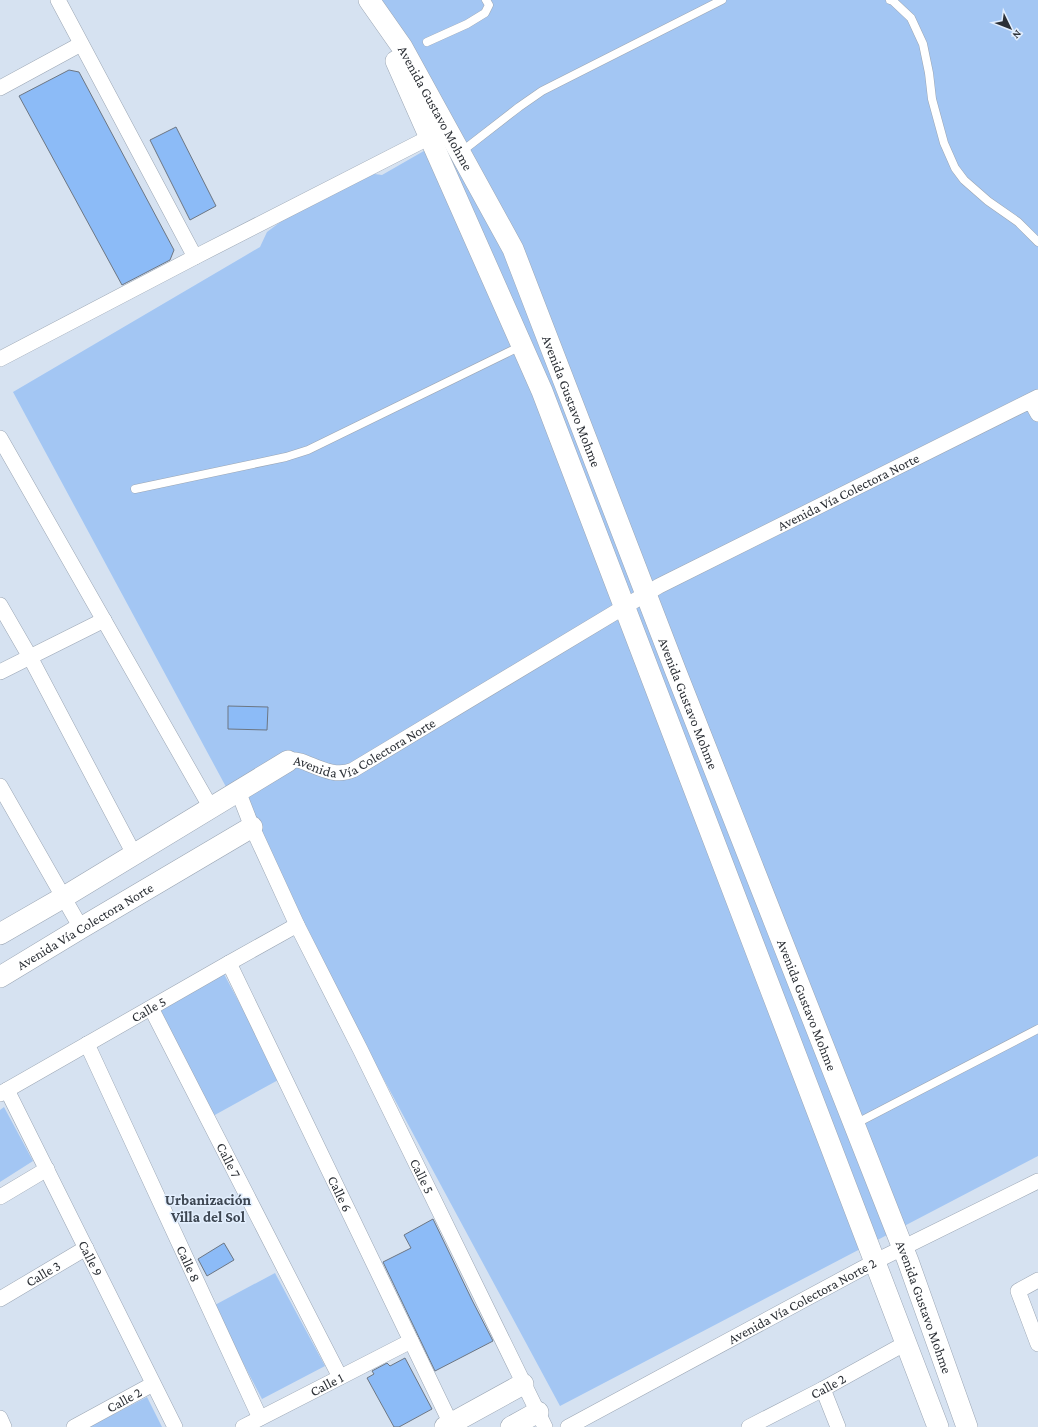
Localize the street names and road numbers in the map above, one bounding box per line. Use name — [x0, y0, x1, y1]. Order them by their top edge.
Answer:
street label: Avenida Gustavo Mohme — [395, 43, 476, 173]
street label: Avenida Gustavo Mohme — [539, 333, 604, 469]
street label: Avenida Vía Colectora Norte — [775, 450, 922, 534]
street label: Avenida Gustavo Mohme — [655, 635, 721, 772]
street label: Avenida Vía Colectora Norte — [292, 714, 438, 781]
street label: Avenida Vía Colectora Norte — [14, 879, 156, 973]
street label: Avenida Gustavo Mohme — [774, 937, 840, 1073]
street label: Calle 5 — [128, 993, 169, 1025]
street label: Calle 7 — [213, 1140, 245, 1181]
street label: Calle 5 — [407, 1156, 438, 1196]
street label: Calle 6 — [325, 1173, 356, 1214]
street label: Calle 9 — [75, 1238, 107, 1279]
street label: Avenida Gustavo Mohme — [893, 1238, 955, 1376]
street label: Calle 8 — [173, 1243, 204, 1284]
street label: Avenida Vía Colectora Norte 2 — [725, 1254, 879, 1347]
street label: Calle 3 — [23, 1257, 63, 1290]
street label: Calle 1 — [307, 1369, 346, 1399]
street label: Calle 2 — [808, 1370, 849, 1402]
street label: Calle 2 — [104, 1384, 145, 1416]

